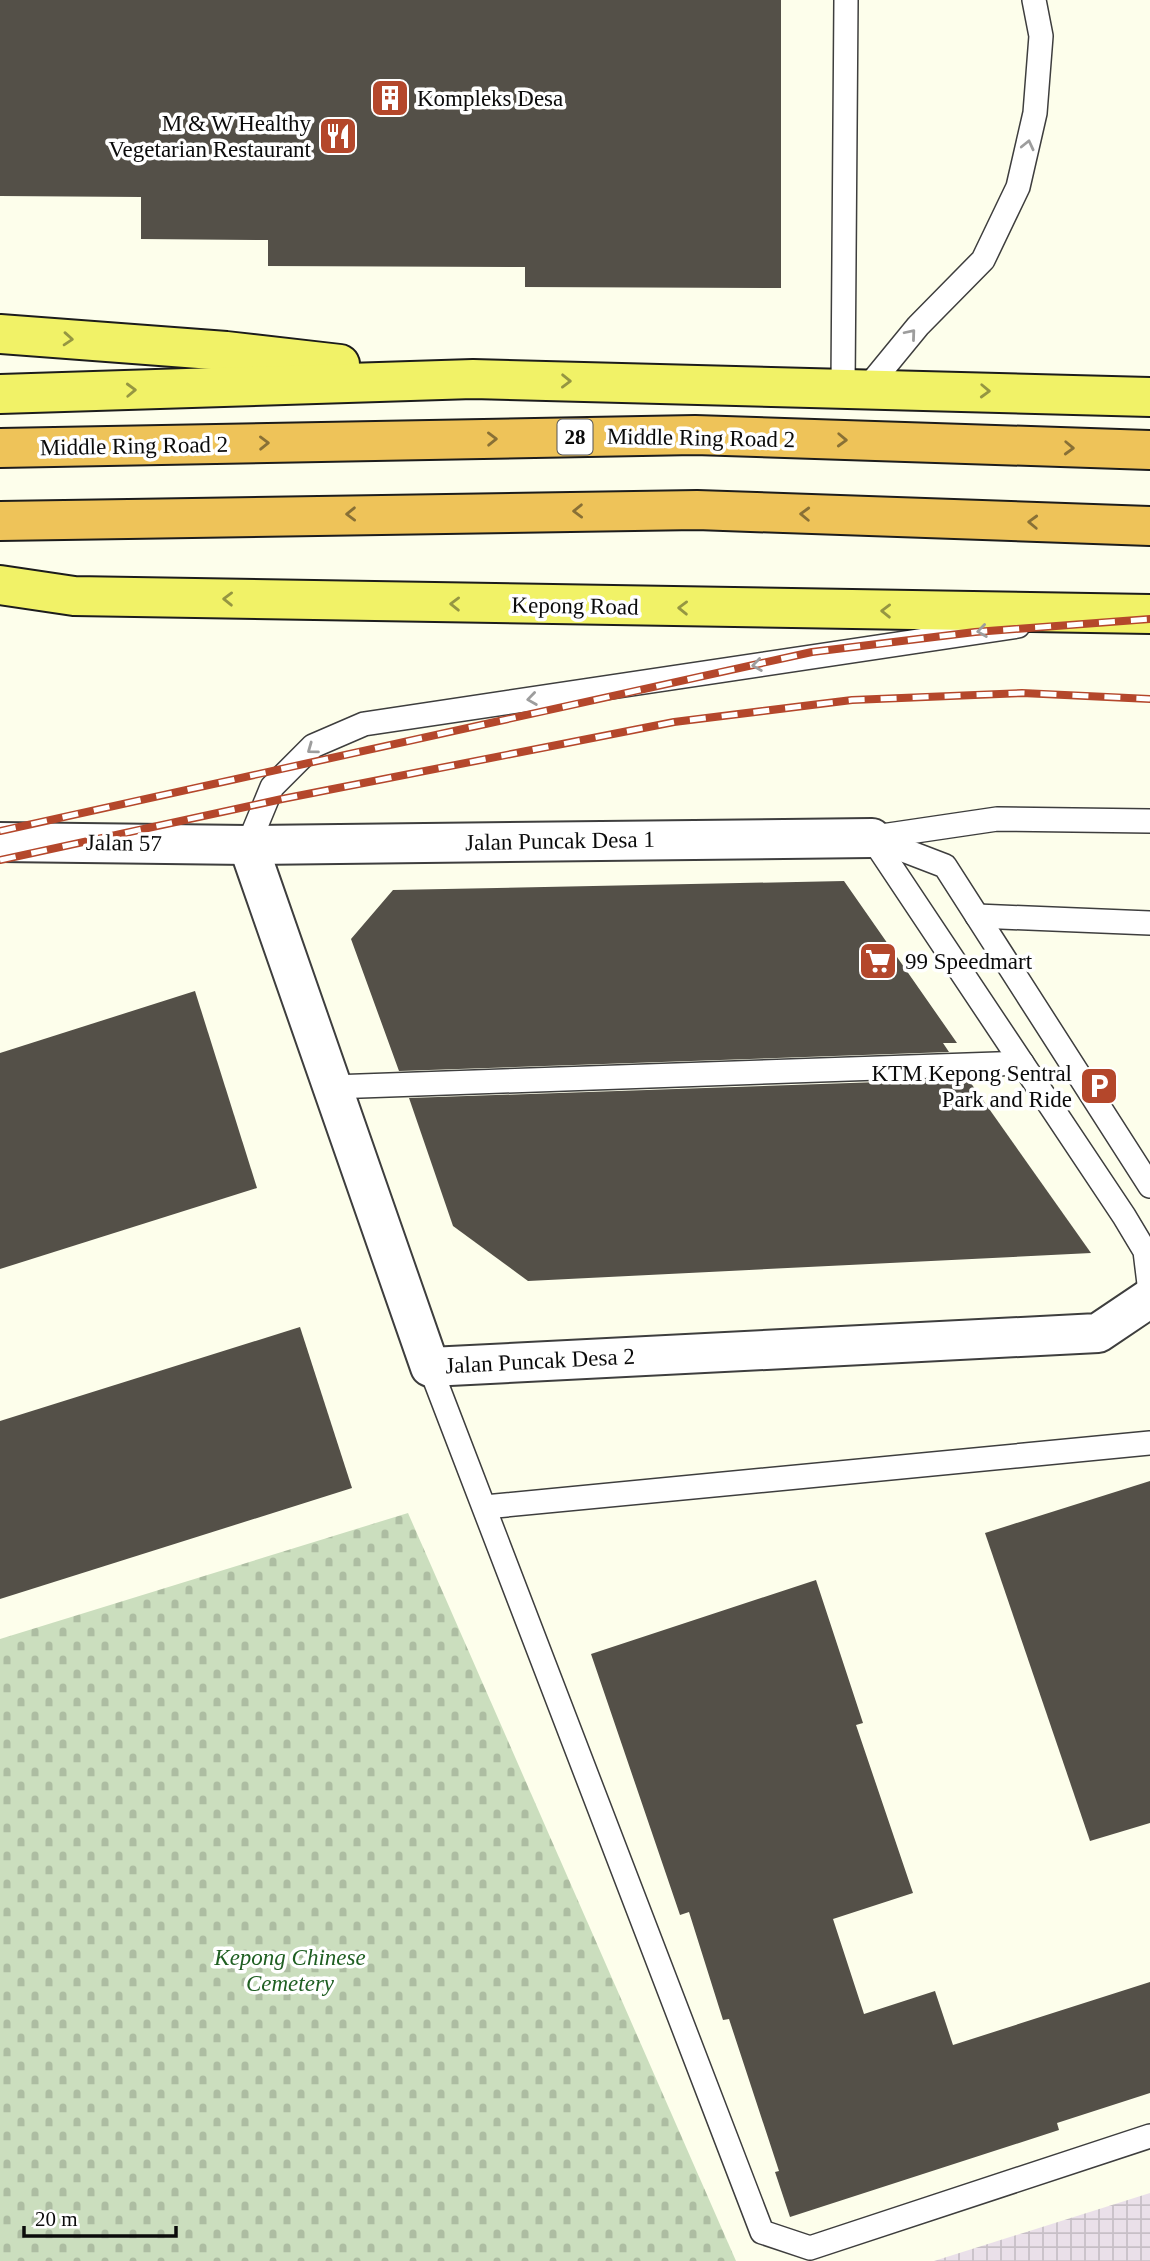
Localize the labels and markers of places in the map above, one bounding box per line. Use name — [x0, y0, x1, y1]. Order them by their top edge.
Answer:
building icon: Kompleks Desa — [369, 77, 411, 119]
place label: Kompleks Desa — [417, 86, 563, 111]
place label: M & W Healthy Vegetarian Restaurant — [109, 111, 312, 162]
restaurant icon: M & W Healthy Vegetarian Restaurant — [317, 115, 359, 157]
supermarket icon: 99 Speedmart — [857, 940, 899, 982]
place label: 99 Speedmart — [905, 949, 1033, 974]
place label: KTM Kepong Sentral Park and Ride — [871, 1061, 1072, 1112]
parking icon: KTM Kepong Sentral Park and Ride — [1078, 1065, 1120, 1107]

